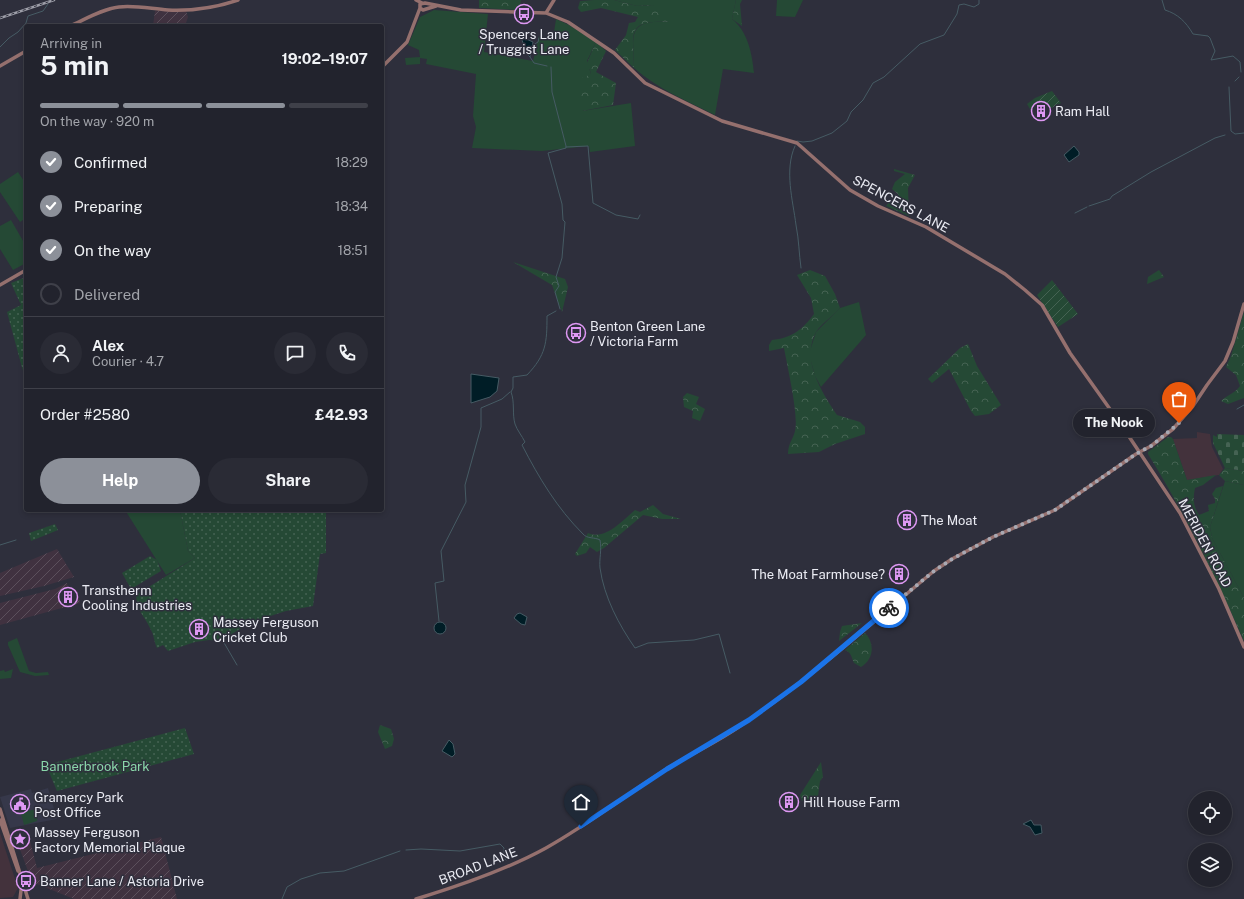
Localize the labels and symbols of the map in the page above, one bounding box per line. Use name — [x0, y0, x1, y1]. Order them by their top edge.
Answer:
bus stop icon: Spencers Lane / Truggist Lane — [513, 3, 535, 25]
place label: Spencers Lane / Truggist Lane — [479, 27, 569, 57]
building icon: Ram Hall — [1030, 100, 1052, 122]
place label: Ram Hall — [1055, 104, 1110, 119]
street label: SPENCERS LANE — [850, 172, 952, 236]
place label: Benton Green Lane / Victoria Farm — [590, 319, 705, 349]
bus stop icon: Benton Green Lane / Victoria Farm — [565, 322, 587, 344]
pin — [1162, 382, 1196, 423]
callout: The Nook — [1073, 409, 1155, 437]
street label: MERIDEN ROAD — [1175, 496, 1235, 590]
building icon: The Moat — [896, 509, 918, 531]
place label: The Moat — [921, 513, 977, 528]
building icon: The Moat Farmhouse? — [888, 563, 910, 585]
place label: The Moat Farmhouse? — [751, 567, 885, 582]
place label: Transtherm Cooling Industries — [82, 583, 192, 613]
building icon: Transtherm Cooling Industries — [57, 586, 79, 608]
courier — [869, 588, 909, 628]
place label: Massey Ferguson Cricket Club — [213, 615, 319, 645]
building icon: Massey Ferguson Cricket Club — [188, 618, 210, 640]
park label: Bannerbrook Park — [41, 759, 149, 774]
pin — [564, 785, 598, 826]
place label: Gramercy Park Post Office — [34, 790, 124, 820]
building icon: Hill House Farm — [778, 791, 800, 813]
public building icon: Gramercy Park Post Office — [9, 793, 31, 815]
place label: Hill House Farm — [803, 795, 900, 810]
place label: Massey Ferguson Factory Memorial Plaque — [34, 825, 185, 855]
place icon: Massey Ferguson Factory Memorial Plaque — [9, 828, 31, 850]
street label: BROAD LANE — [437, 844, 519, 888]
bus stop icon: Banner Lane / Astoria Drive — [15, 870, 37, 892]
place label: Banner Lane / Astoria Drive — [40, 874, 204, 889]

